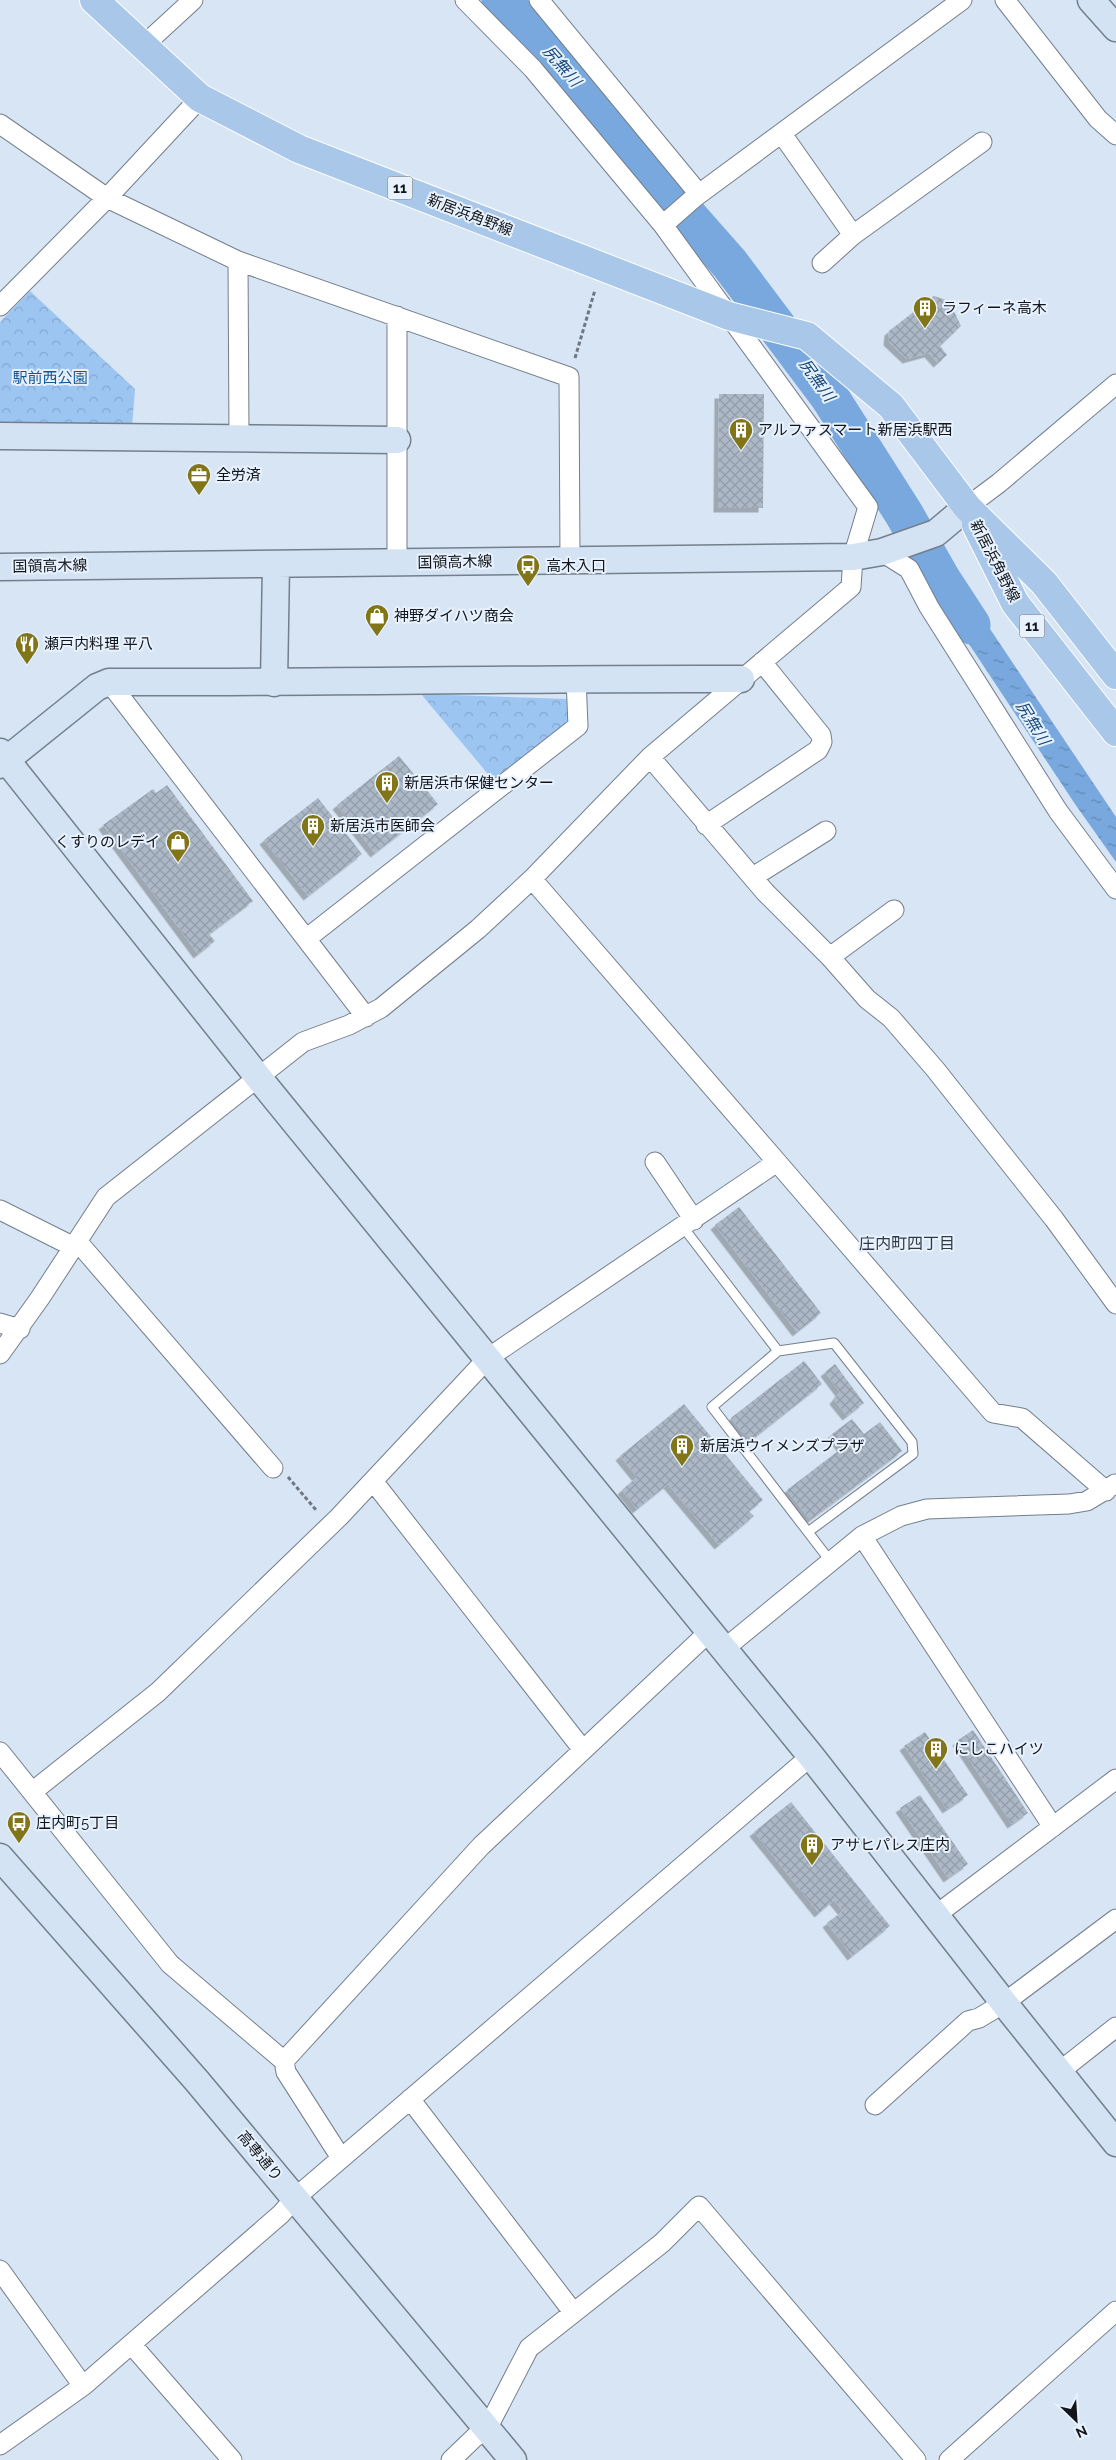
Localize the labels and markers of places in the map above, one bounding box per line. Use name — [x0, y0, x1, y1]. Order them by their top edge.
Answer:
building icon: ラフィーネ高木 — [912, 295, 938, 329]
place label: ラフィーネ高木 — [942, 299, 1047, 317]
building icon: アルファスマート新居浜駅西 — [728, 417, 754, 451]
place label: アルファスマート新居浜駅西 — [758, 421, 952, 439]
office icon: 全労済 — [186, 462, 212, 496]
place label: 全労済 — [216, 466, 261, 484]
bus stop icon: 高木入口 — [515, 553, 541, 587]
place label: 高木入口 — [546, 557, 606, 575]
shop icon: 神野ダイハツ商会 — [364, 603, 390, 637]
place label: 神野ダイハツ商会 — [394, 607, 514, 625]
restaurant icon: 瀬戸内料理 平八 — [14, 631, 40, 665]
place label: 瀬戸内料理 平八 — [44, 635, 153, 653]
building icon: 新居浜市保健センター — [374, 770, 400, 804]
place label: 新居浜市保健センター — [404, 774, 554, 792]
building icon: 新居浜市医師会 — [300, 813, 326, 847]
place label: 新居浜市医師会 — [330, 817, 435, 835]
shop icon: くすりのレデイ — [165, 829, 191, 863]
place label: くすりのレデイ — [55, 833, 160, 851]
building icon: 新居浜ウイメンズプラザ — [669, 1433, 695, 1467]
place label: 新居浜ウイメンズプラザ — [700, 1437, 865, 1455]
building icon: にしこハイツ — [923, 1736, 949, 1770]
place label: にしこハイツ — [954, 1740, 1044, 1758]
bus stop icon: 庄内町5丁目 — [6, 1810, 32, 1844]
place label: 庄内町5丁目 — [36, 1814, 119, 1832]
building icon: アサヒパレス庄内 — [799, 1832, 825, 1866]
place label: アサヒパレス庄内 — [830, 1836, 950, 1854]

